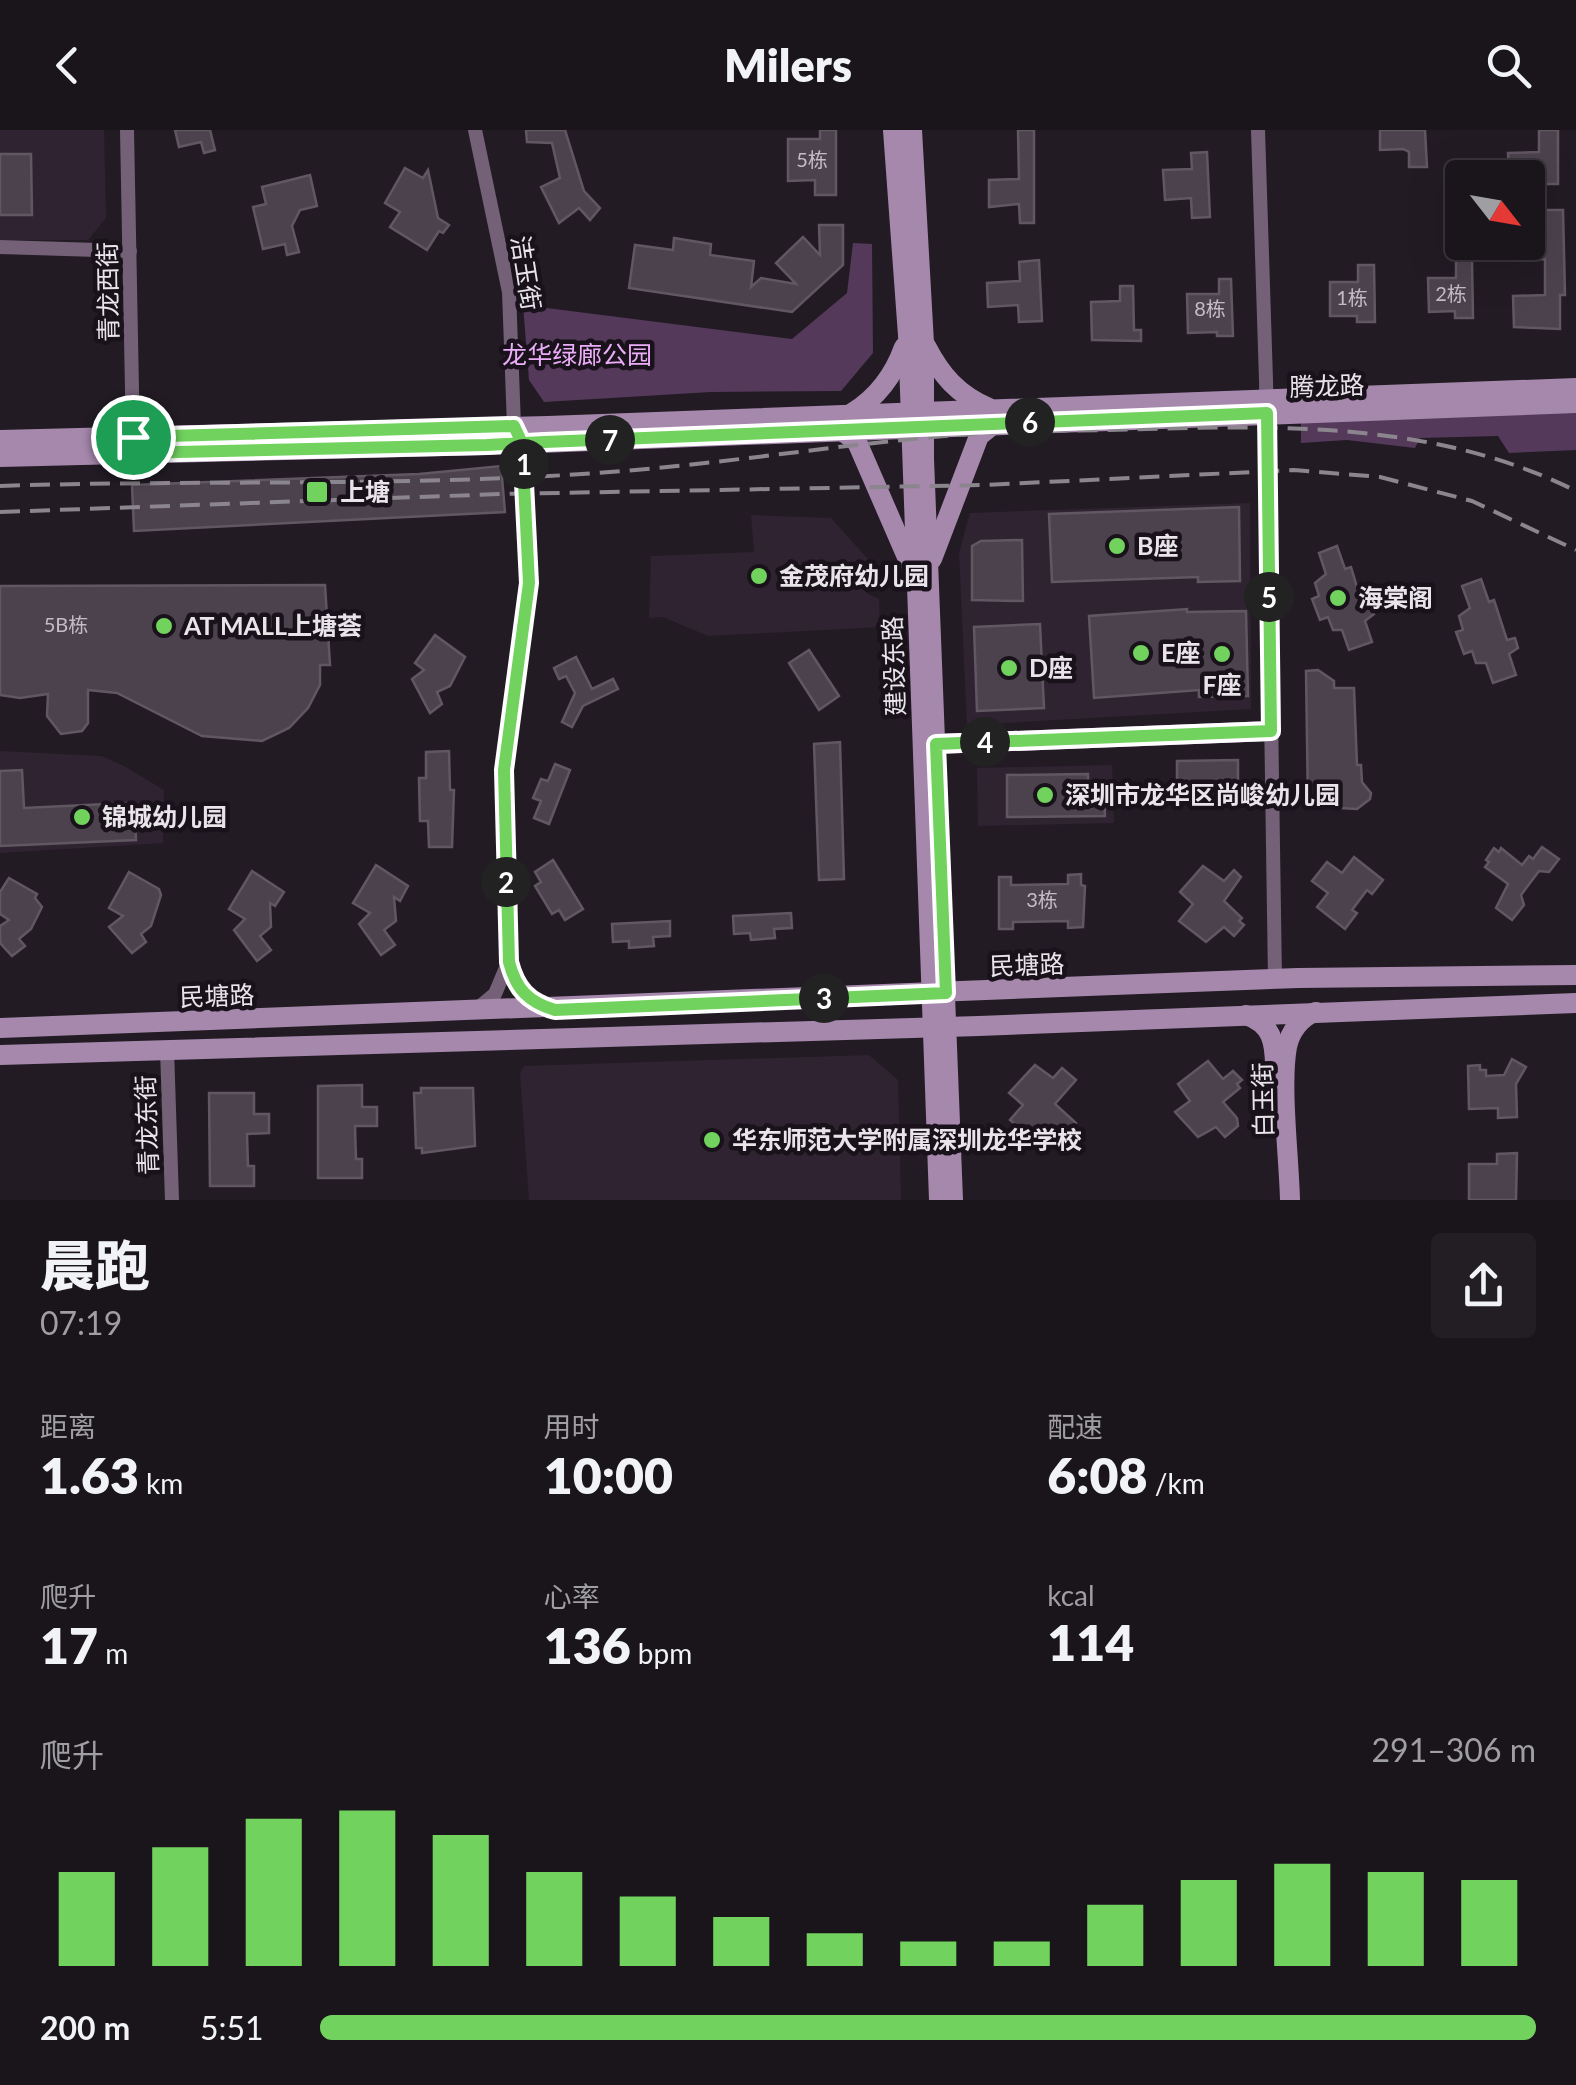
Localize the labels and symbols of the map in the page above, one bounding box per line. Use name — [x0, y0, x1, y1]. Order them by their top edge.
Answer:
house number: 5栋 — [796, 147, 828, 171]
north arrow — [1445, 160, 1545, 260]
street label: 洁玉街 — [506, 233, 548, 312]
street label: 青龙西街 — [91, 242, 123, 342]
house number: 2栋 — [1435, 281, 1467, 305]
house number: 1栋 — [1336, 285, 1368, 309]
house number: 8栋 — [1194, 296, 1226, 320]
park label: 龙华绿廊公园 — [502, 339, 652, 369]
street label: 腾龙路 — [1289, 369, 1365, 401]
pin — [91, 395, 176, 480]
pin: 6 — [1005, 397, 1055, 447]
pin: 7 — [585, 415, 635, 465]
pin: 1 — [499, 439, 549, 489]
place label: 上塘 — [340, 476, 390, 506]
marker: 上塘 — [304, 479, 330, 505]
place label: B座 — [1137, 530, 1178, 560]
marker: B座 — [1106, 535, 1128, 557]
place label: 金茂府幼儿园 — [779, 560, 929, 590]
marker: 金茂府幼儿园 — [748, 565, 770, 587]
pin: 5 — [1244, 572, 1294, 622]
place label: 海棠阁 — [1358, 582, 1433, 612]
marker: 海棠阁 — [1327, 587, 1349, 609]
place label: AT MALL上塘荟 — [183, 610, 362, 640]
house number: 5B栋 — [44, 612, 88, 636]
marker: AT MALL上塘荟 — [153, 615, 175, 637]
street label: 建设东路 — [876, 616, 910, 717]
place label: E座 — [1161, 637, 1200, 667]
marker: E座 — [1130, 642, 1152, 664]
marker: F座 — [1211, 643, 1233, 665]
place label: D座 — [1029, 652, 1073, 682]
marker: D座 — [998, 657, 1020, 679]
place label: F座 — [1202, 669, 1242, 699]
pin: 4 — [960, 717, 1010, 767]
place label: 深圳市龙华区尚峻幼儿园 — [1065, 779, 1340, 809]
marker: 深圳市龙华区尚峻幼儿园 — [1034, 784, 1056, 806]
place label: 锦城幼儿园 — [102, 801, 227, 831]
marker: 锦城幼儿园 — [71, 806, 93, 828]
pin: 2 — [481, 857, 531, 907]
house number: 3栋 — [1026, 887, 1058, 911]
street label: 民塘路 — [989, 948, 1065, 980]
pin: 3 — [799, 973, 849, 1023]
street label: 民塘路 — [179, 979, 255, 1011]
street label: 白玉街 — [1246, 1062, 1278, 1138]
street label: 青龙东街 — [129, 1075, 163, 1176]
place label: 华东师范大学附属深圳龙华学校 — [732, 1124, 1082, 1154]
marker: 华东师范大学附属深圳龙华学校 — [701, 1129, 723, 1151]

